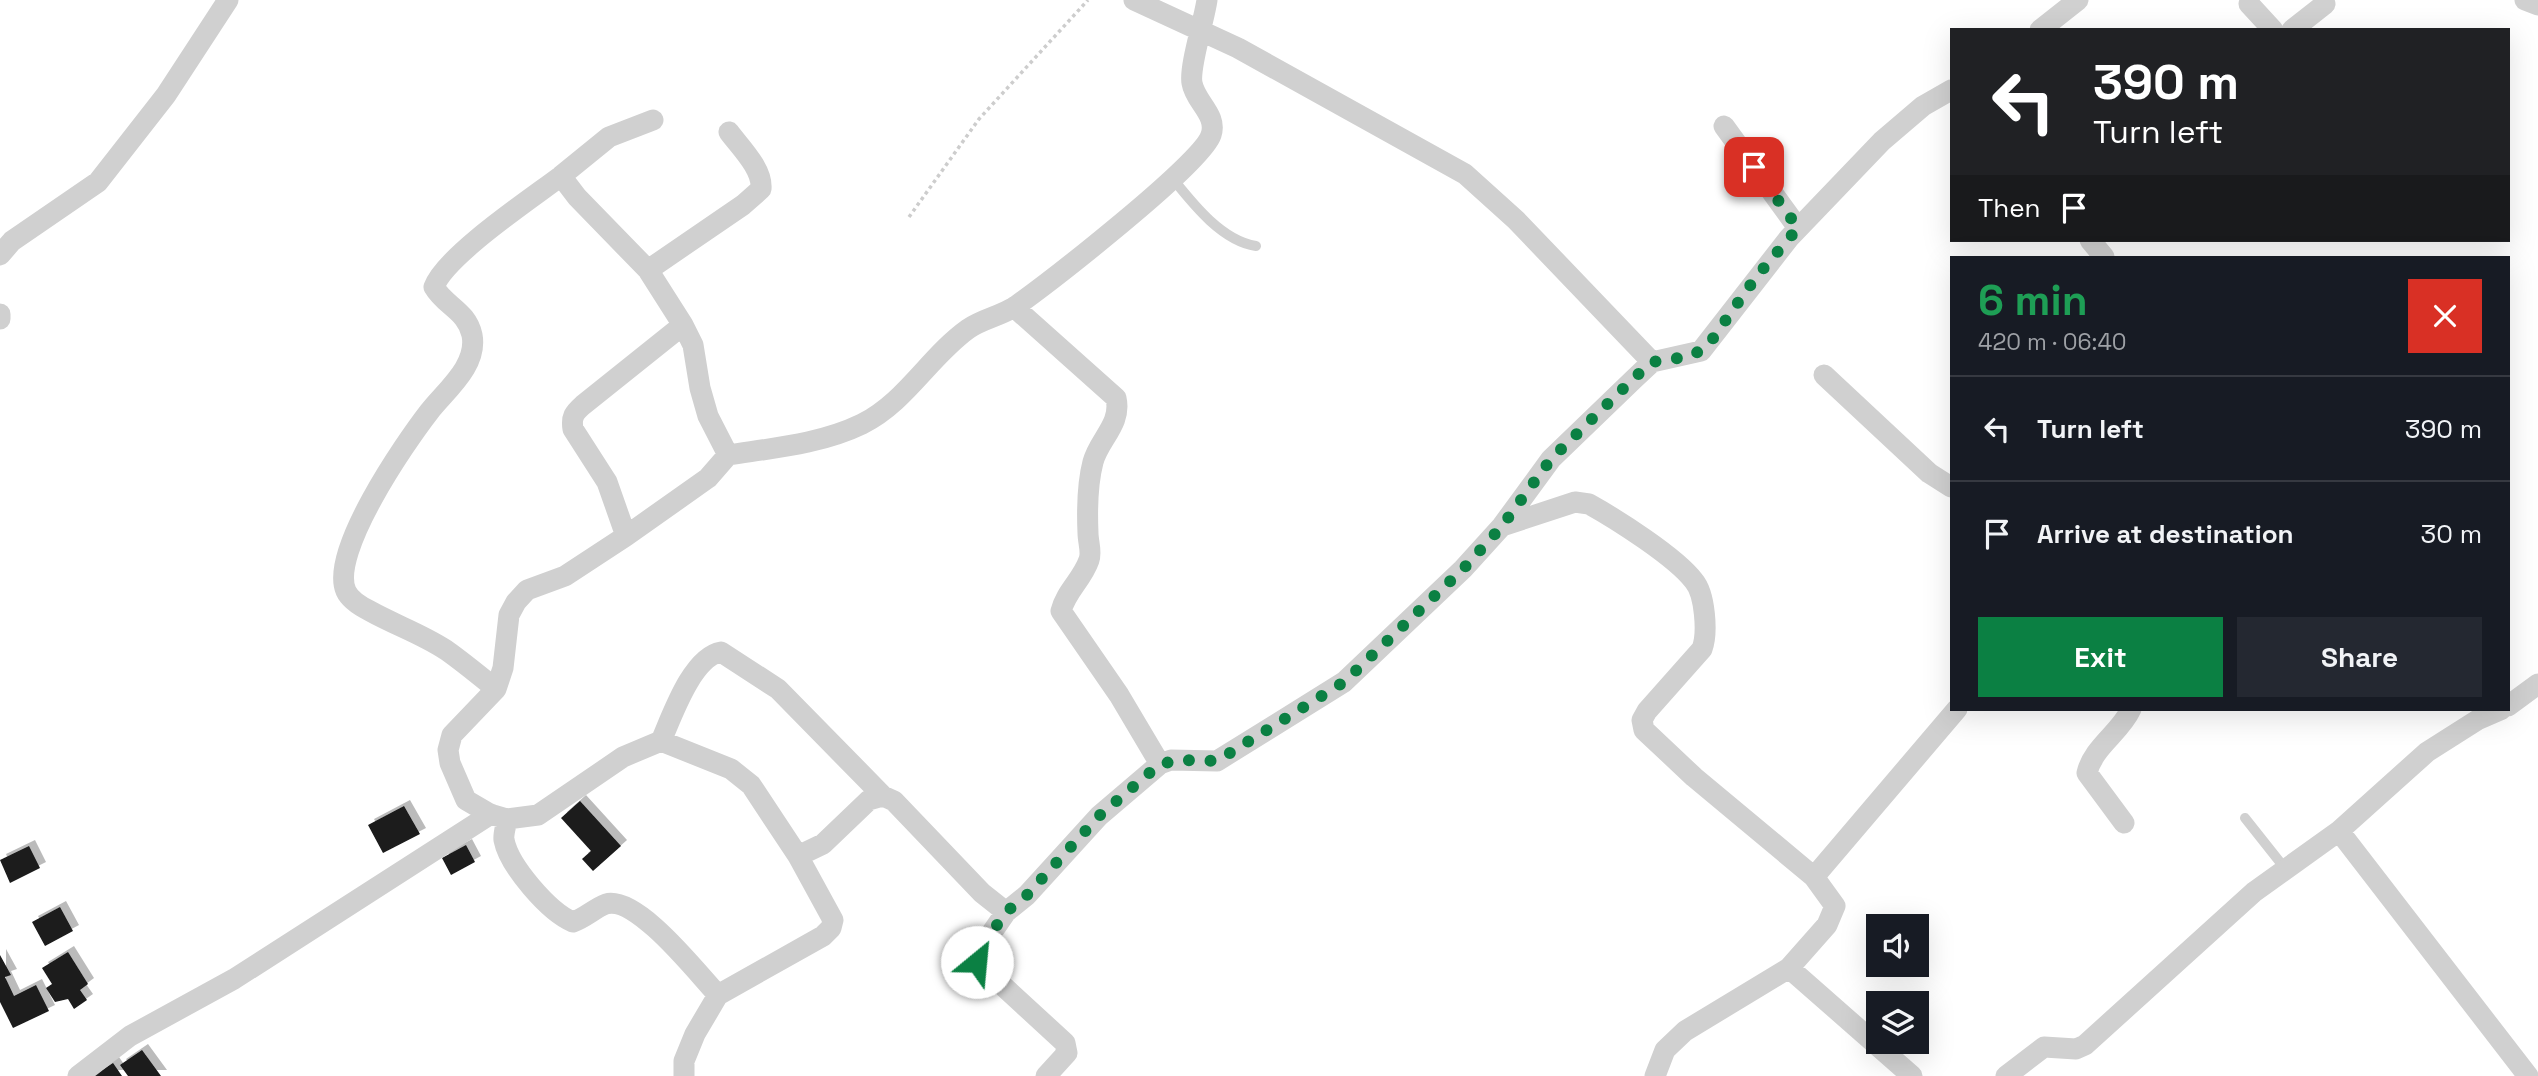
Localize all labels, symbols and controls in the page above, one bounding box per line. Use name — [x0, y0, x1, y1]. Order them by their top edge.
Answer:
text: 390 m — [2093, 51, 2239, 113]
icon: left — [1978, 56, 2069, 147]
text: Turn left — [2093, 112, 2223, 152]
pin — [1724, 137, 1784, 197]
icon: arrive — [1735, 148, 1773, 186]
icon: arrive — [2055, 189, 2093, 227]
text: Then — [1978, 191, 2041, 225]
text: 6 min — [1978, 274, 2088, 327]
button: close — [2408, 279, 2482, 353]
text: 420 m · 06:40 — [1978, 327, 2127, 357]
icon: left — [1978, 410, 2016, 448]
text: Turn left — [2037, 412, 2144, 446]
text: 390 m — [2405, 412, 2482, 446]
icon: arrive — [1978, 515, 2016, 553]
text: Arrive at destination — [2037, 517, 2294, 551]
text: 30 m — [2421, 517, 2482, 551]
button: Exit — [1978, 617, 2223, 697]
button: Share — [2237, 617, 2482, 697]
map controls — [1866, 914, 1929, 1054]
button: sound — [1866, 914, 1929, 977]
position arrow — [940, 925, 1014, 999]
button: layers — [1866, 991, 1929, 1054]

